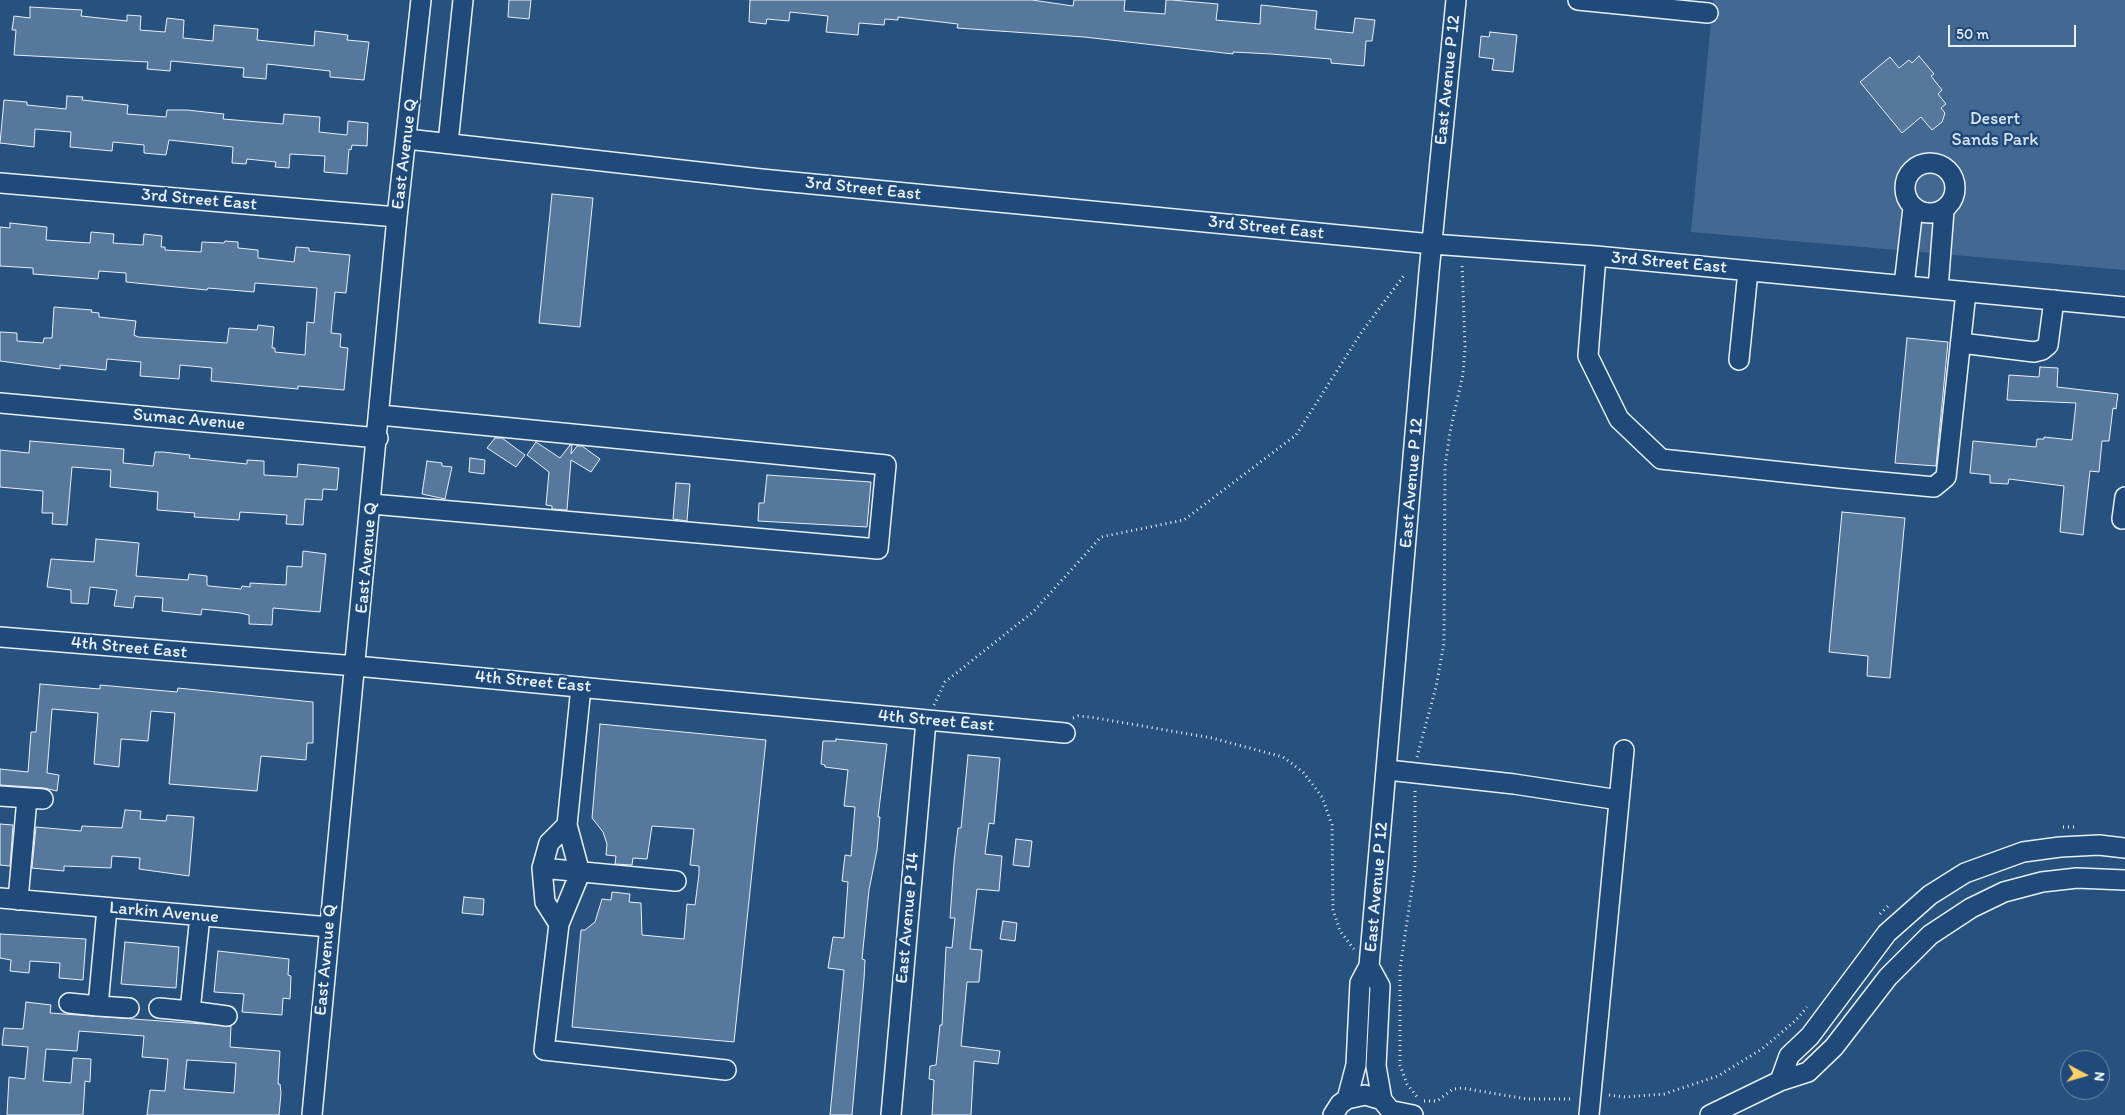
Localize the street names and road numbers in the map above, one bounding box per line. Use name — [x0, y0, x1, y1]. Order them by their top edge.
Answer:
street label: East Avenue P 12 — [1430, 14, 1466, 146]
street label: East Avenue Q — [387, 97, 423, 211]
street label: 3rd Street East — [804, 172, 922, 206]
street label: 3rd Street East — [140, 184, 258, 216]
street label: 3rd Street East — [1207, 211, 1325, 245]
street label: 3rd Street East — [1610, 247, 1728, 279]
street label: Sumac Avenue — [132, 404, 246, 436]
street label: East Avenue P 12 — [1396, 417, 1428, 549]
street label: East Avenue Q — [351, 502, 383, 614]
street label: 4th Street East — [70, 632, 188, 664]
street label: 4th Street East — [474, 666, 592, 698]
street label: 4th Street East — [877, 705, 995, 737]
street label: East Avenue P 12 — [1361, 821, 1393, 953]
street label: East Avenue P 14 — [891, 851, 925, 985]
street label: Larkin Avenue — [108, 897, 220, 929]
street label: East Avenue Q — [310, 904, 342, 1016]

